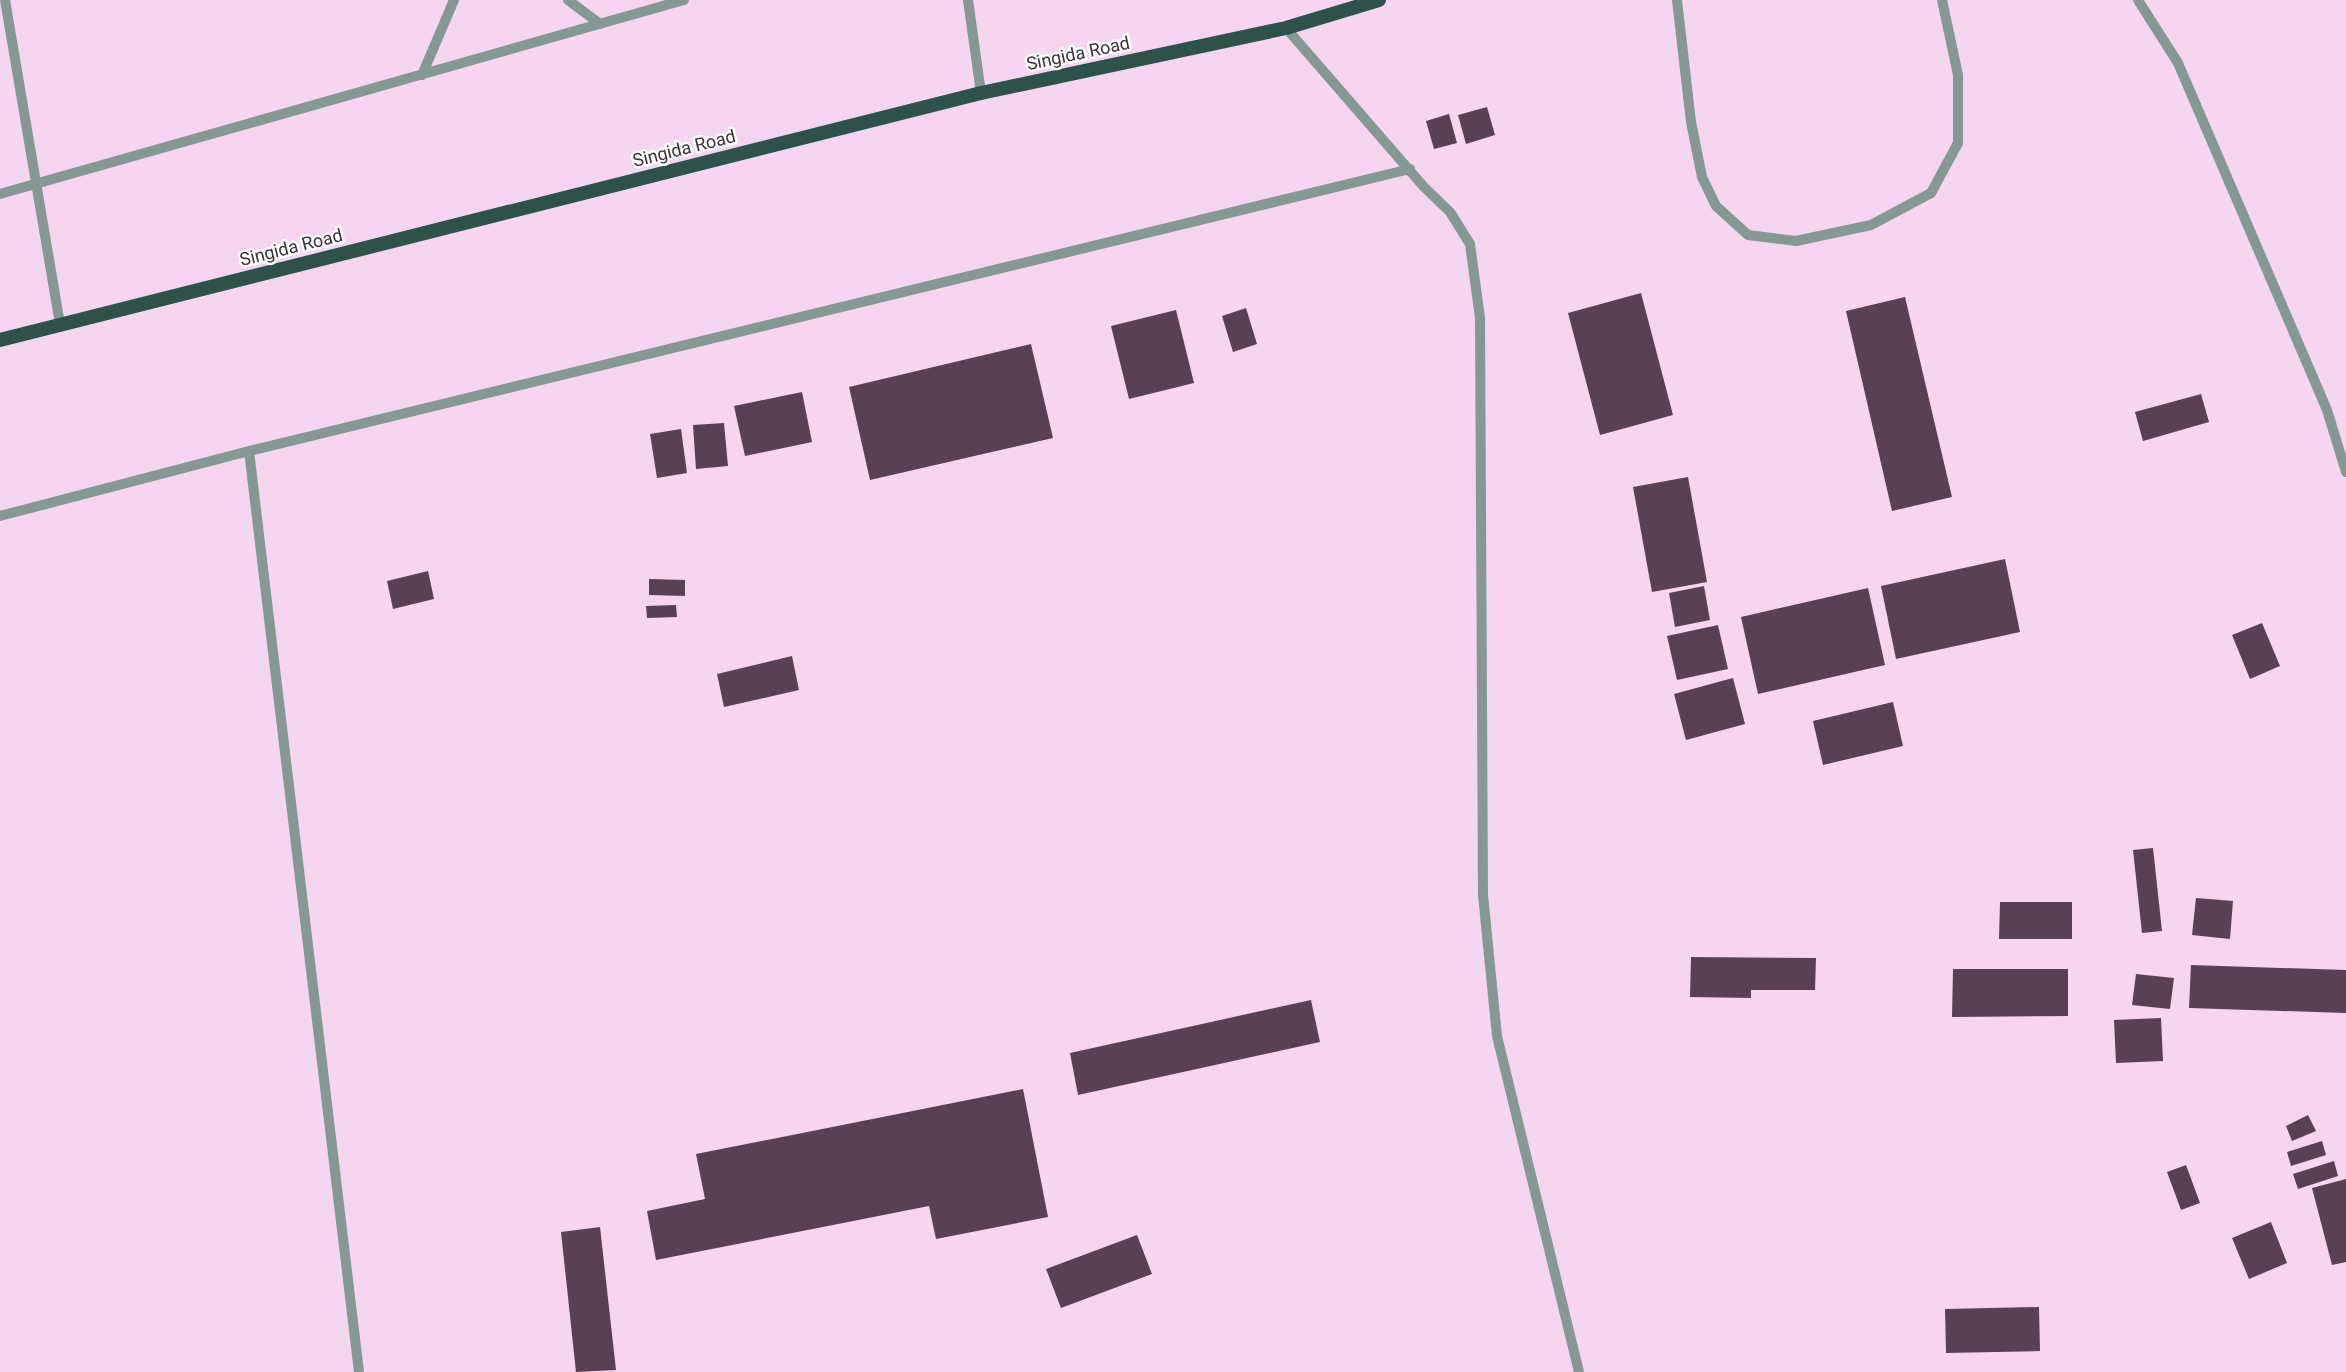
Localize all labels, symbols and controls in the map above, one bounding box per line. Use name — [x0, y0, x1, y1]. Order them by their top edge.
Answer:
street label: Singida Road — [1024, 32, 1132, 74]
street label: Singida Road — [630, 125, 738, 171]
street label: Singida Road — [237, 224, 345, 270]

